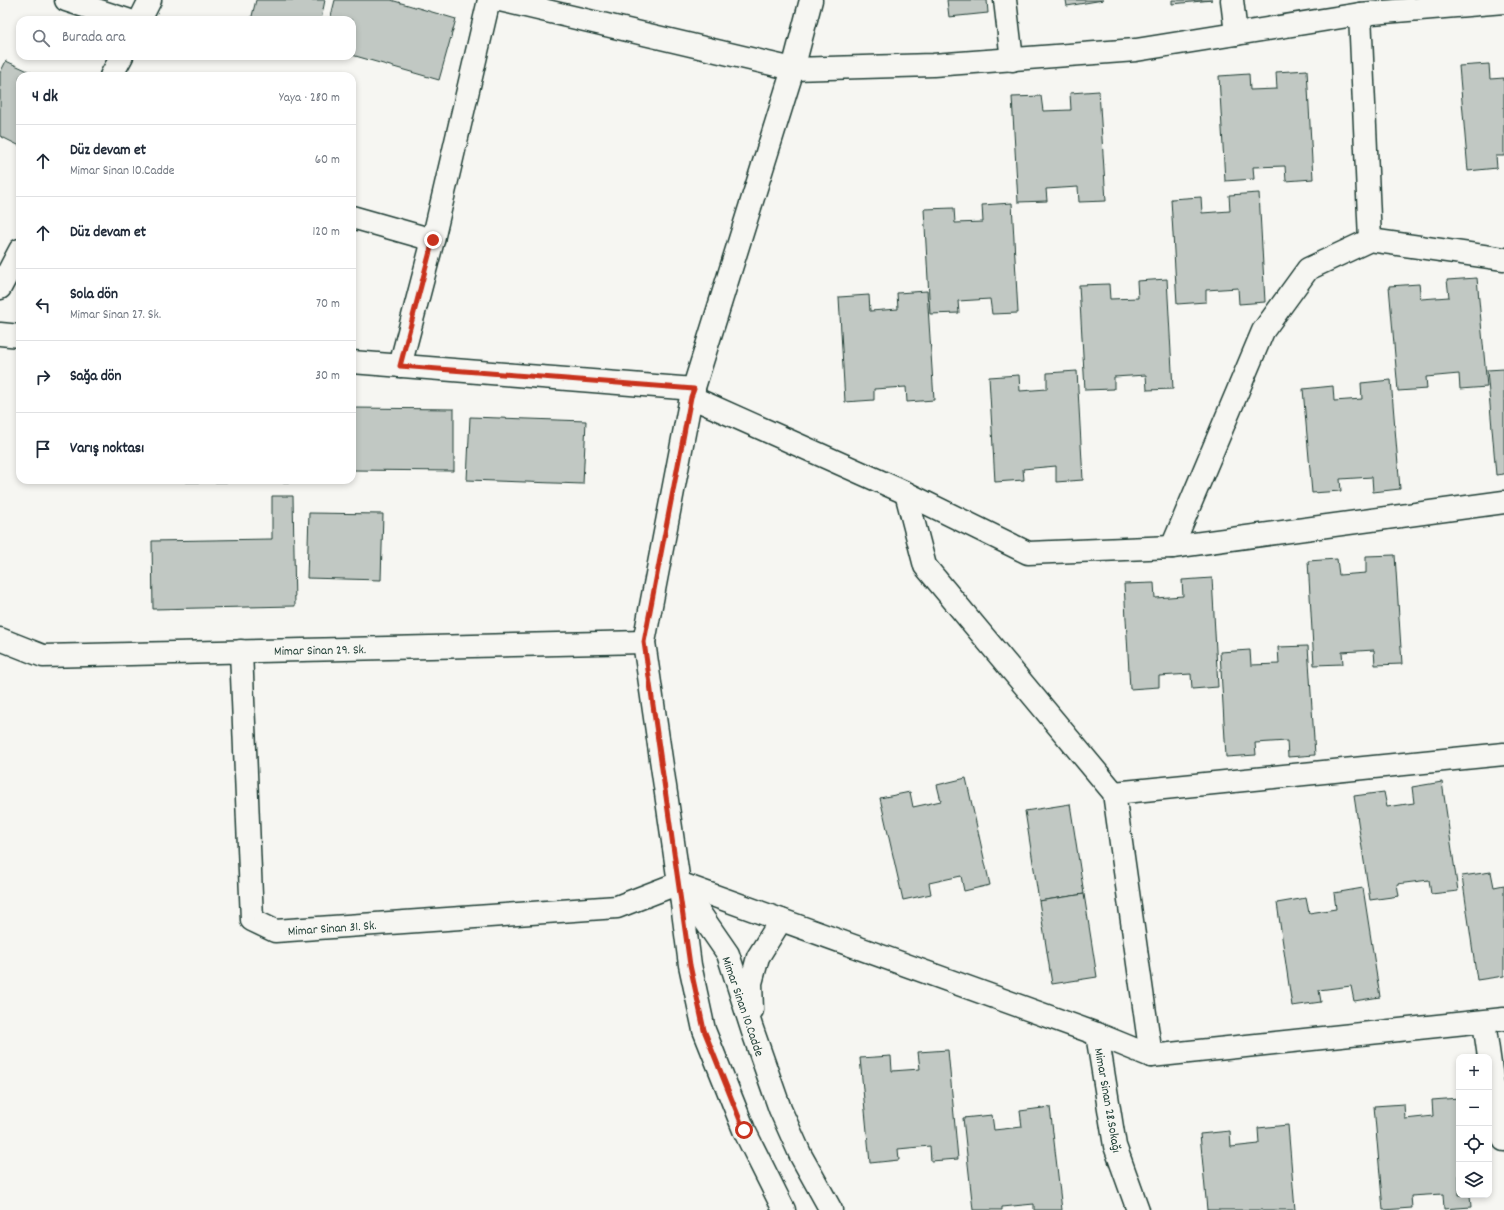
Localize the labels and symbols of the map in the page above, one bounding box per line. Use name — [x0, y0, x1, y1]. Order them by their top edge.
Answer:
route end — [424, 231, 442, 249]
street label: Mimar Sinan 29. Sk. — [274, 641, 366, 662]
street label: Mimar Sinan 31. Sk. — [287, 917, 377, 942]
street label: Mimar Sinan 10.Cadde — [716, 954, 768, 1060]
street label: Mimar Sinan 28.Sokağı — [1088, 1047, 1125, 1154]
route start — [735, 1121, 753, 1139]

